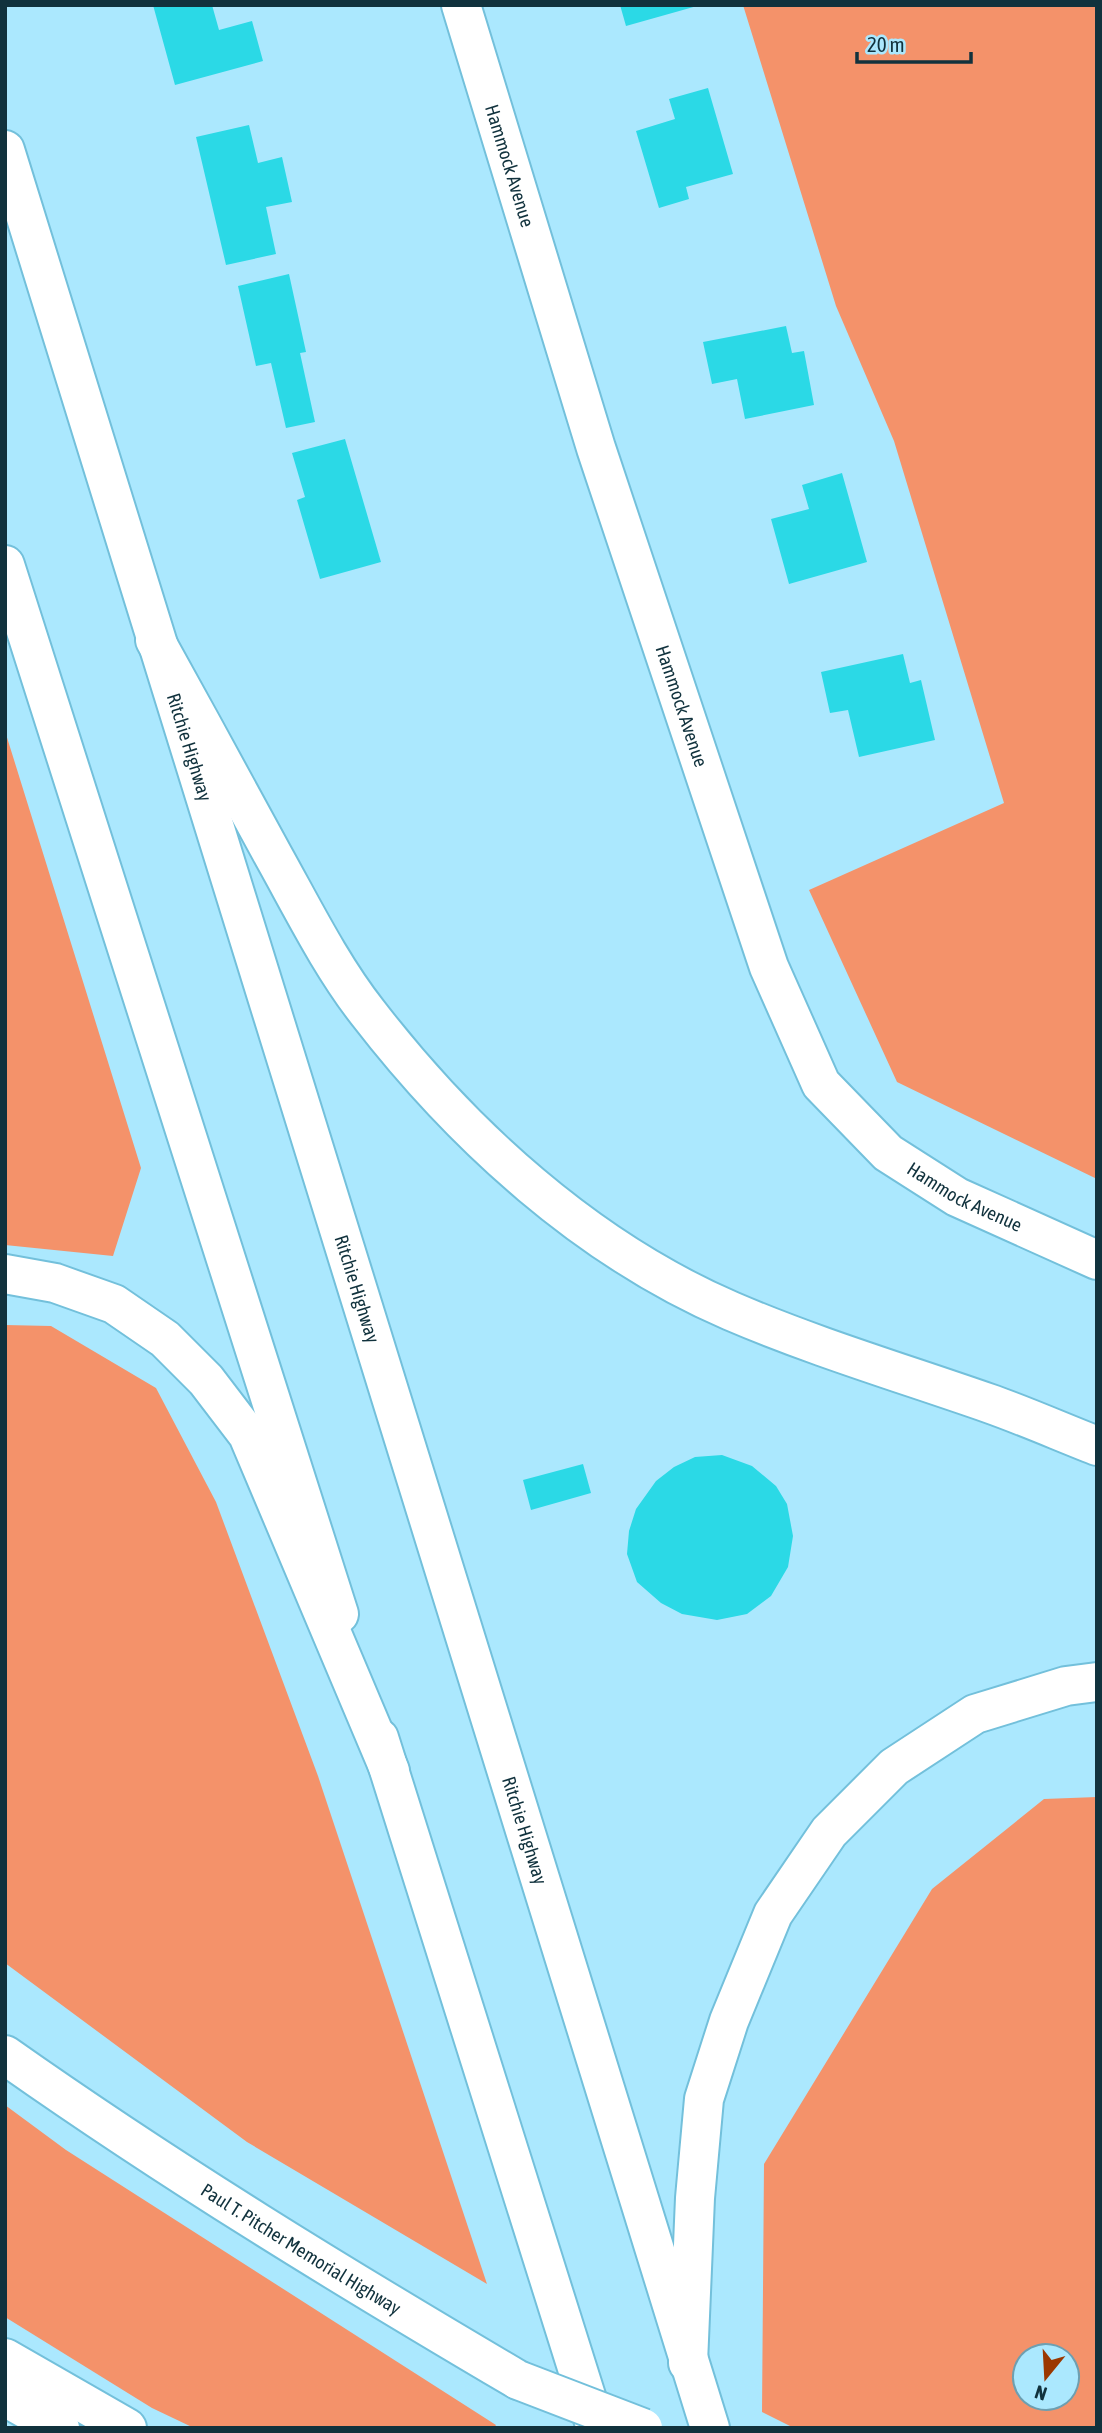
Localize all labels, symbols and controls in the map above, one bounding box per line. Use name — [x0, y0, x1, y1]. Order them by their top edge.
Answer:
scale bar — [857, 21, 971, 65]
text: 20 m — [867, 32, 905, 56]
street label: Hammock Avenue — [481, 102, 539, 230]
street label: Hammock Avenue — [651, 642, 712, 770]
street label: Ritchie Highway — [163, 690, 217, 804]
street label: Hammock Avenue — [903, 1157, 1026, 1236]
street label: Ritchie Highway — [330, 1232, 384, 1345]
street label: Ritchie Highway — [498, 1774, 552, 1887]
street label: Paul T. Pitcher Memorial Highway — [197, 2179, 405, 2319]
north arrow — [1011, 2342, 1081, 2412]
text: N — [1032, 2381, 1049, 2405]

